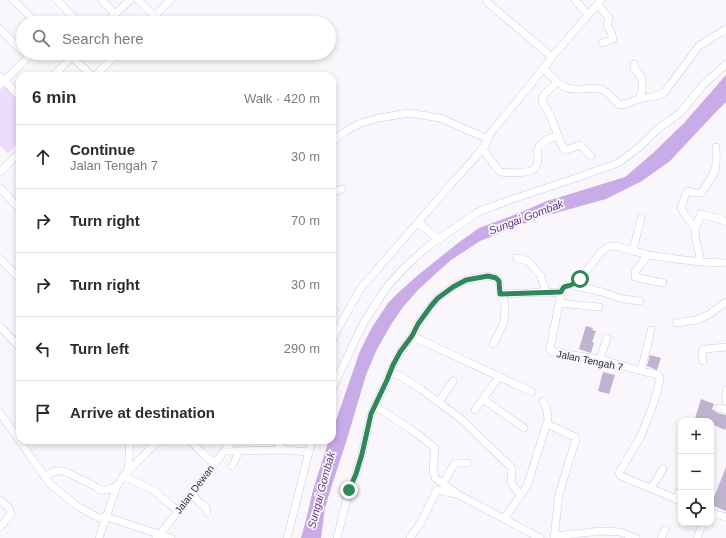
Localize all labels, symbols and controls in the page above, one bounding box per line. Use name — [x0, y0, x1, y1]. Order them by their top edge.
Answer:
search box — [16, 16, 336, 60]
icon: search — [30, 27, 52, 49]
text: Search here — [62, 30, 144, 47]
text: 6 min — [32, 88, 76, 107]
text: Walk · 420 m — [244, 91, 320, 106]
text: Continue — [70, 141, 135, 158]
icon: ahead — [32, 146, 54, 168]
text: 30 m — [291, 149, 320, 164]
text: Jalan Tengah 7 — [70, 158, 158, 173]
water label: Sungai Gombak — [487, 197, 565, 237]
icon: right — [32, 210, 54, 232]
text: Turn right — [70, 212, 140, 229]
text: 70 m — [291, 213, 320, 228]
route start — [571, 270, 589, 288]
icon: right — [32, 274, 54, 296]
text: Turn right — [70, 276, 140, 293]
text: 30 m — [291, 277, 320, 292]
icon: left — [32, 338, 54, 360]
text: Turn left — [70, 340, 129, 357]
text: 290 m — [284, 341, 320, 356]
street label: Jalan Tengah 7 — [556, 348, 625, 373]
icon: arrive — [32, 402, 54, 424]
text: Arrive at destination — [70, 404, 215, 421]
map controls — [678, 418, 714, 526]
button: + — [678, 418, 714, 454]
water label: Sungai Gombak — [305, 450, 337, 530]
button: − — [678, 454, 714, 490]
street label: Jalan Dewan — [173, 463, 216, 516]
route end — [340, 481, 358, 499]
button: locate — [678, 490, 714, 526]

